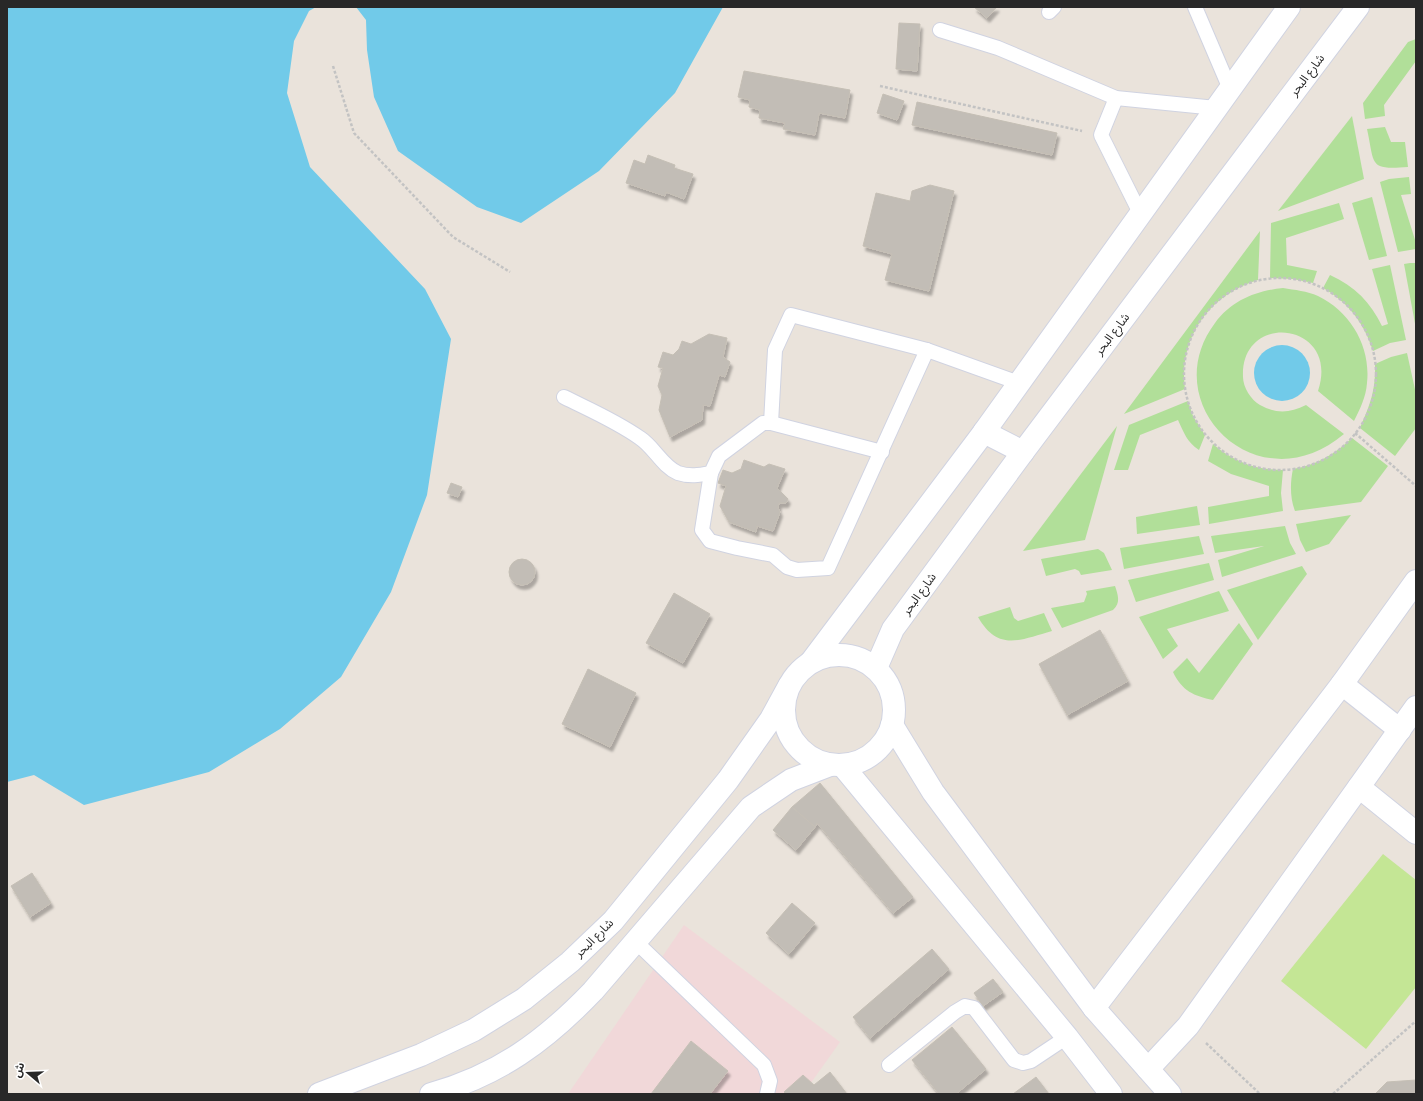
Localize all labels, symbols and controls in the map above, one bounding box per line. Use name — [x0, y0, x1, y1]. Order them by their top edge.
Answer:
street label: شارع البحر — [1286, 51, 1329, 101]
street label: شارع البحر — [1091, 310, 1134, 360]
street label: شارع البحر — [898, 570, 941, 620]
street label: شارع البحر — [571, 916, 618, 962]
north arrow — [8, 1053, 48, 1093]
text: ش — [10, 1061, 28, 1079]

